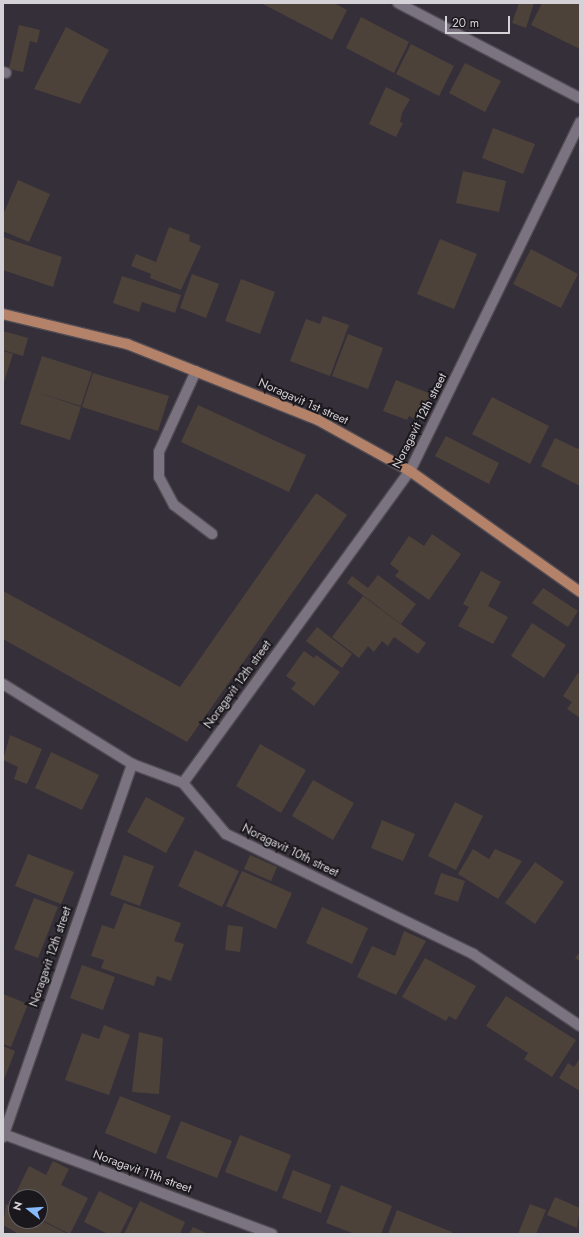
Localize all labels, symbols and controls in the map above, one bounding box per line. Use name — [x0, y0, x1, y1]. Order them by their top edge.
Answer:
scale bar — [447, 8, 512, 34]
text: 20 m — [452, 14, 479, 32]
street label: Noragavit 12th street — [390, 371, 450, 471]
street label: Noragavit 1st street — [256, 376, 350, 428]
street label: Noragavit 12th street — [201, 638, 275, 732]
street label: Noragavit 10th street — [239, 821, 341, 881]
street label: Noragavit 12th street — [27, 905, 75, 1009]
street label: Noragavit 11th street — [91, 1148, 193, 1196]
north arrow — [8, 1189, 48, 1229]
text: N — [9, 1199, 26, 1212]

